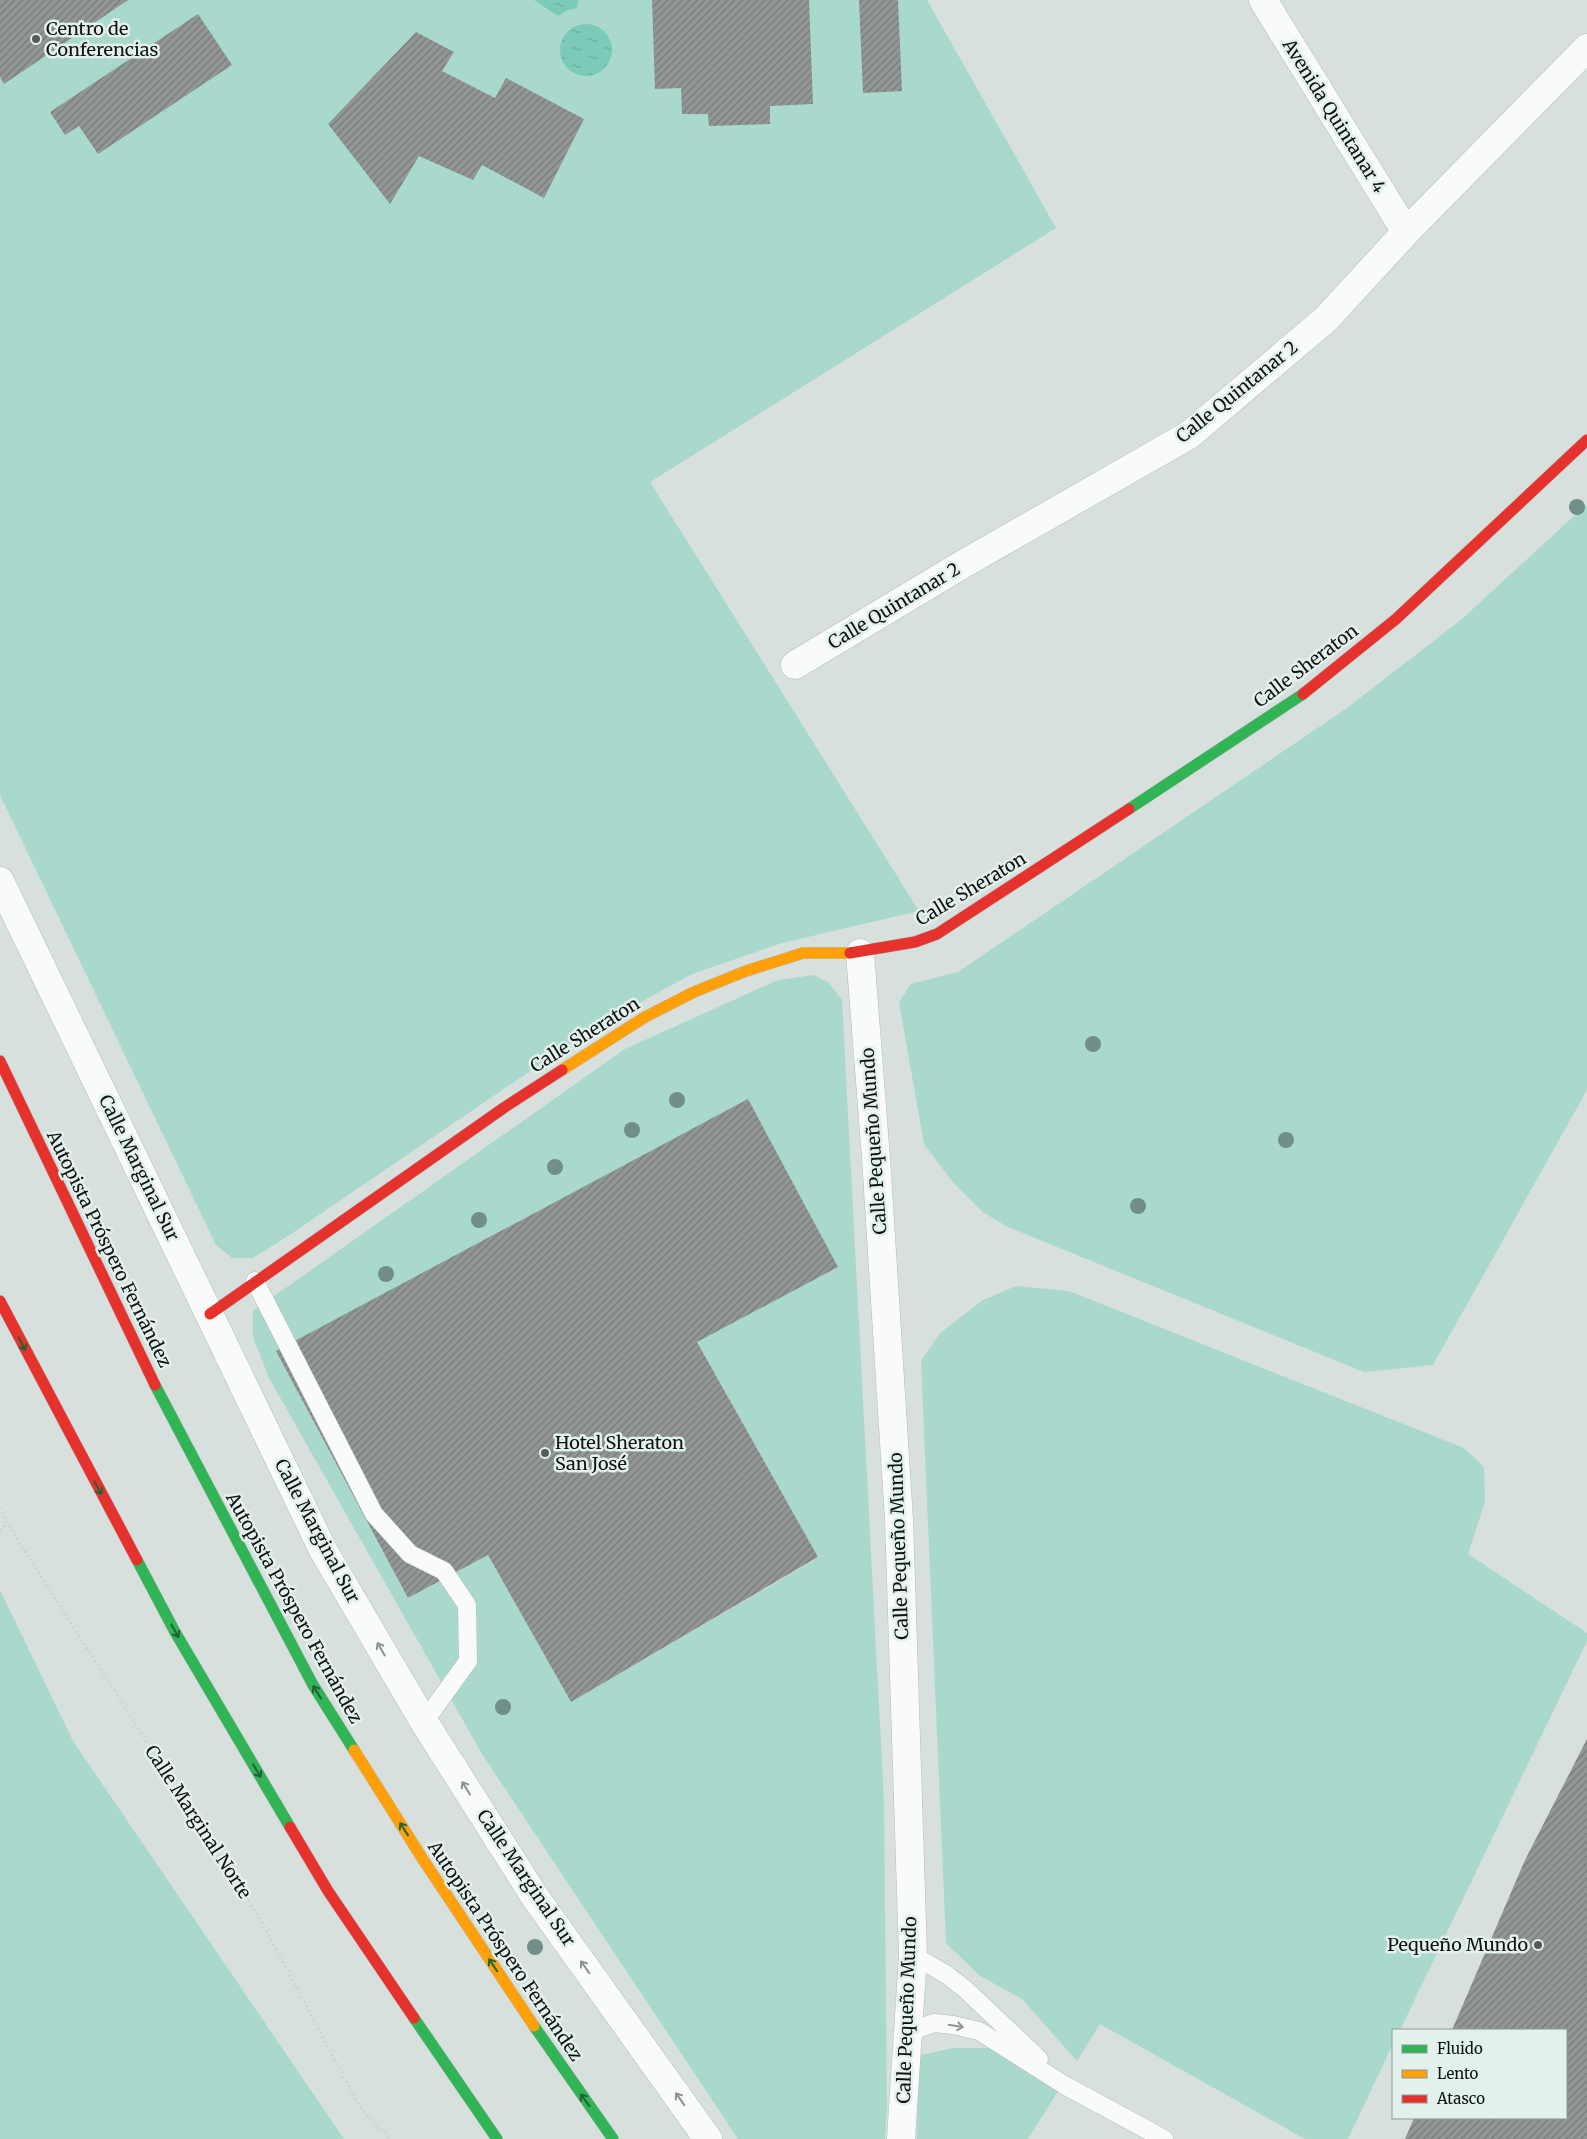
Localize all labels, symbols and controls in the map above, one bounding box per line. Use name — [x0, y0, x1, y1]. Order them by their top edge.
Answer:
place label: Centro de Conferencias — [46, 17, 158, 61]
marker: Centro de Conferencias — [30, 33, 42, 45]
street label: Avenida Quintanar 4 — [1277, 34, 1391, 197]
street label: Calle Quintanar 2 — [1171, 336, 1302, 448]
street label: Calle Quintanar 2 — [824, 557, 964, 654]
street label: Calle Sheraton — [1249, 619, 1362, 712]
street label: Calle Sheraton — [911, 847, 1030, 931]
street label: Calle Sheraton — [526, 992, 644, 1077]
street label: Calle Pequeño Mundo — [855, 1047, 892, 1235]
street label: Calle Marginal Sur — [94, 1091, 185, 1245]
street label: Autopista Próspero Fernández — [42, 1126, 177, 1371]
one-way arrow — [18, 1336, 27, 1351]
place label: Hotel Sheraton San José — [555, 1431, 684, 1475]
marker: Hotel Sheraton San José — [539, 1447, 551, 1459]
street label: Calle Pequeño Mundo — [884, 1452, 913, 1640]
street label: Calle Marginal Sur — [270, 1455, 365, 1607]
one-way arrow — [93, 1480, 103, 1495]
street label: Autopista Próspero Fernández — [221, 1487, 368, 1727]
one-way arrow — [171, 1623, 180, 1638]
one-way arrow — [376, 1643, 386, 1657]
one-way arrow — [312, 1685, 322, 1699]
street label: Calle Marginal Norte — [140, 1741, 257, 1903]
one-way arrow — [253, 1763, 263, 1778]
one-way arrow — [461, 1781, 471, 1795]
street label: Calle Marginal Sur — [472, 1805, 581, 1950]
one-way arrow — [399, 1823, 409, 1837]
street label: Autopista Próspero Fernández — [422, 1835, 588, 2065]
street label: Calle Pequeño Mundo — [892, 1916, 921, 2104]
place label: Pequeño Mundo — [1387, 1933, 1528, 1956]
marker: Pequeño Mundo — [1532, 1939, 1544, 1951]
one-way arrow — [488, 1958, 498, 1972]
one-way arrow — [580, 1960, 590, 1974]
one-way arrow — [948, 2022, 964, 2031]
legend — [1392, 2029, 1567, 2119]
text: Fluido — [1437, 2039, 1483, 2058]
text: Lento — [1437, 2064, 1479, 2083]
text: Atasco — [1436, 2089, 1485, 2108]
one-way arrow — [580, 2093, 590, 2107]
one-way arrow — [674, 2093, 685, 2106]

